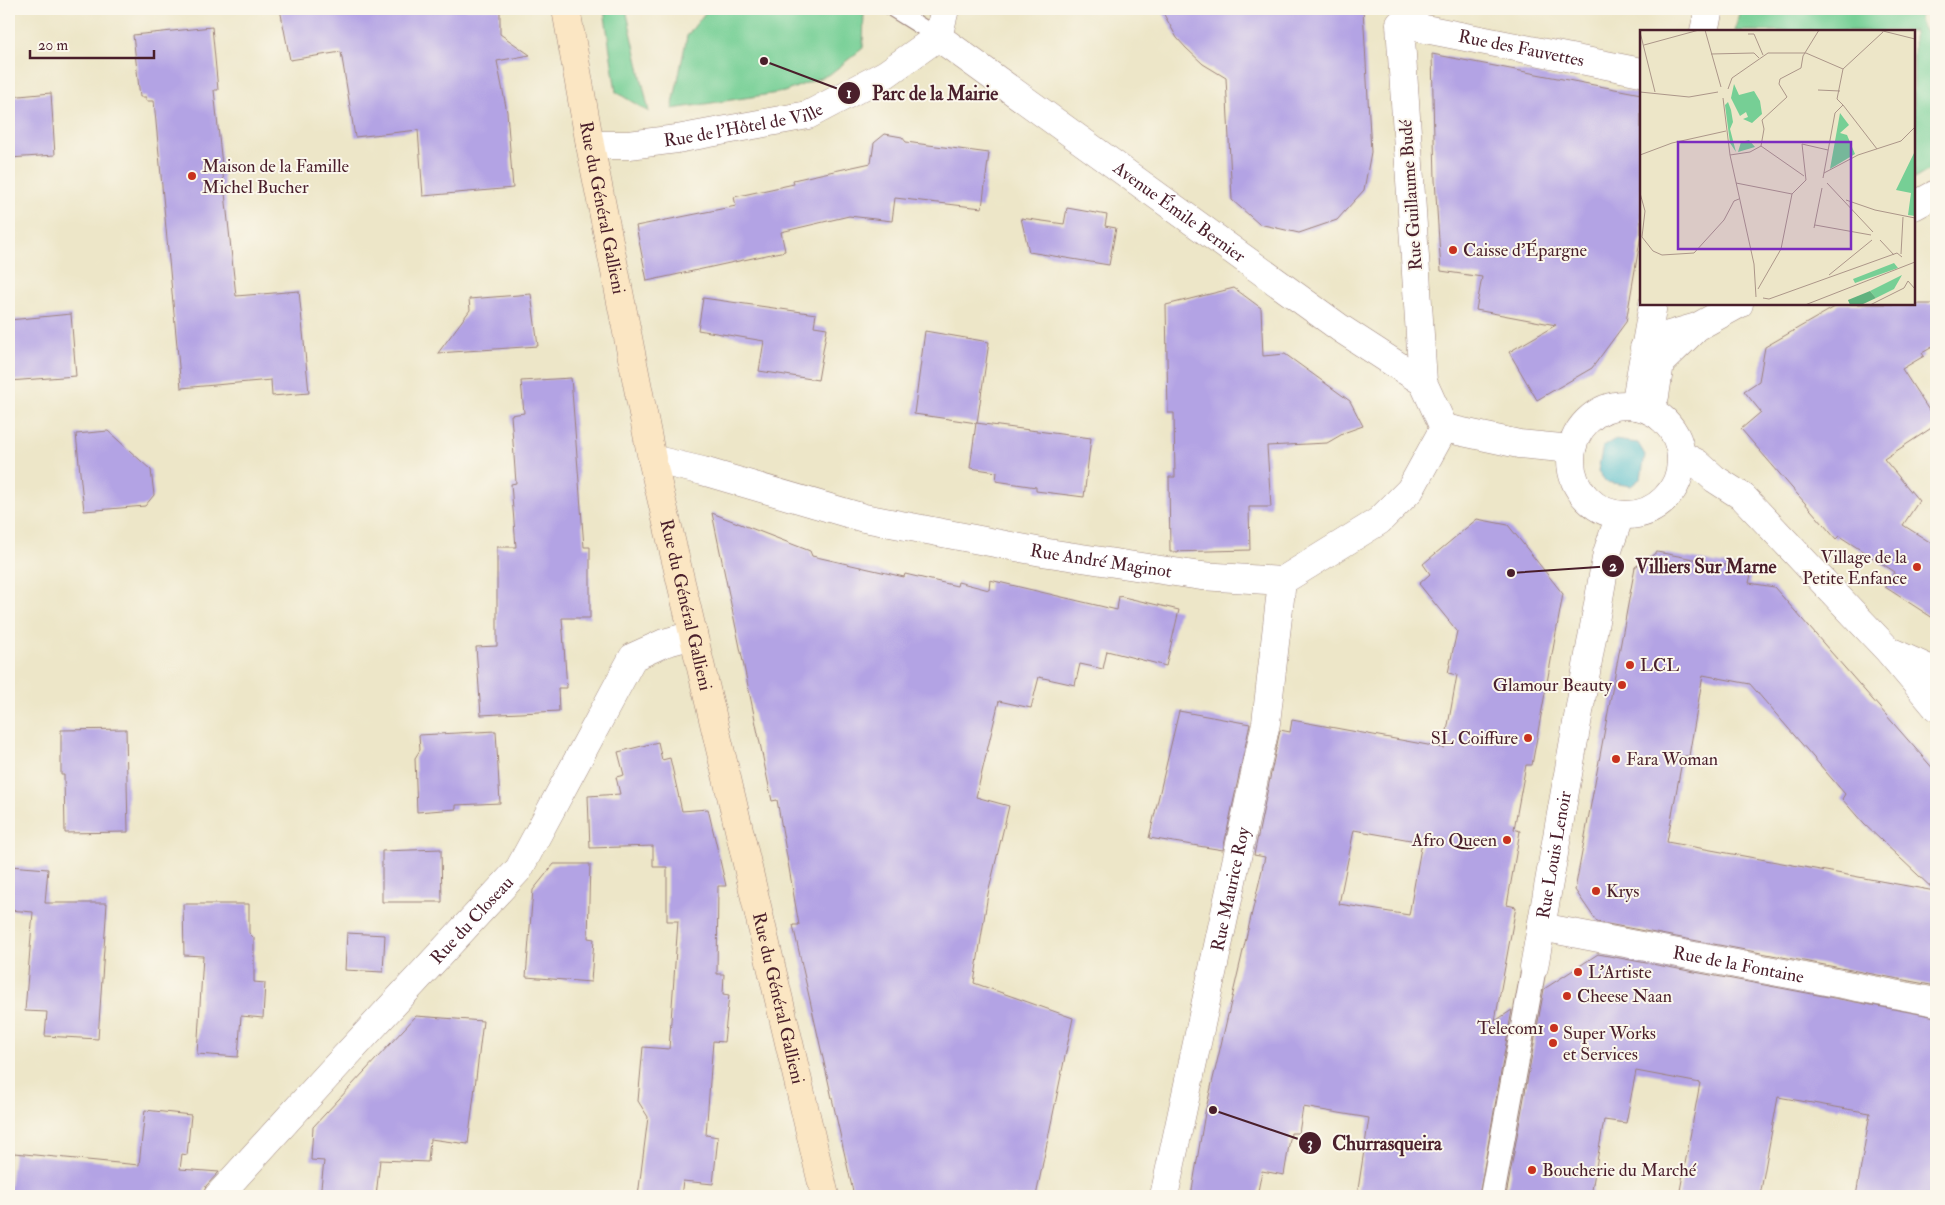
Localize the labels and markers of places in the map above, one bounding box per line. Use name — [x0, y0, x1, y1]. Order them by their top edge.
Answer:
callout: Parc de la Mairie — [837, 76, 1008, 110]
place label: Maison de la Famille Michel Bucher — [202, 155, 349, 199]
marker: Maison de la Famille Michel Bucher — [186, 170, 198, 182]
place label: Caisse d'Épargne — [1463, 239, 1588, 262]
marker: Caisse d'Épargne — [1447, 244, 1459, 256]
place label: Village de la Petite Enfance — [1802, 546, 1908, 590]
callout: Villiers Sur Marne — [1600, 549, 1786, 583]
marker: Village de la Petite Enfance — [1911, 561, 1923, 573]
place label: LCL — [1640, 654, 1679, 677]
marker: LCL — [1624, 659, 1636, 671]
place label: Glamour Beauty — [1493, 674, 1613, 697]
marker: Glamour Beauty — [1616, 679, 1628, 691]
place label: SL Coiffure — [1431, 727, 1518, 750]
marker: SL Coiffure — [1522, 732, 1534, 744]
place label: Fara Woman — [1626, 748, 1718, 771]
marker: Fara Woman — [1610, 753, 1622, 765]
place label: Afro Queen — [1411, 829, 1497, 852]
marker: Afro Queen — [1501, 834, 1513, 846]
place label: Krys — [1606, 880, 1639, 903]
marker: Krys — [1590, 885, 1602, 897]
place label: L'Artiste — [1588, 961, 1652, 984]
marker: L'Artiste — [1572, 966, 1584, 978]
place label: Cheese Naan — [1577, 985, 1672, 1008]
marker: Cheese Naan — [1561, 990, 1573, 1002]
place label: Telecom1 — [1477, 1017, 1544, 1040]
marker: Telecom1 — [1548, 1022, 1560, 1034]
place label: Super Works et Services — [1563, 1022, 1656, 1066]
marker: Super Works et Services — [1547, 1037, 1559, 1049]
callout: Churrasqueira — [1298, 1126, 1452, 1160]
place label: Boucherie du Marché — [1542, 1159, 1697, 1182]
marker: Boucherie du Marché — [1526, 1164, 1538, 1176]

